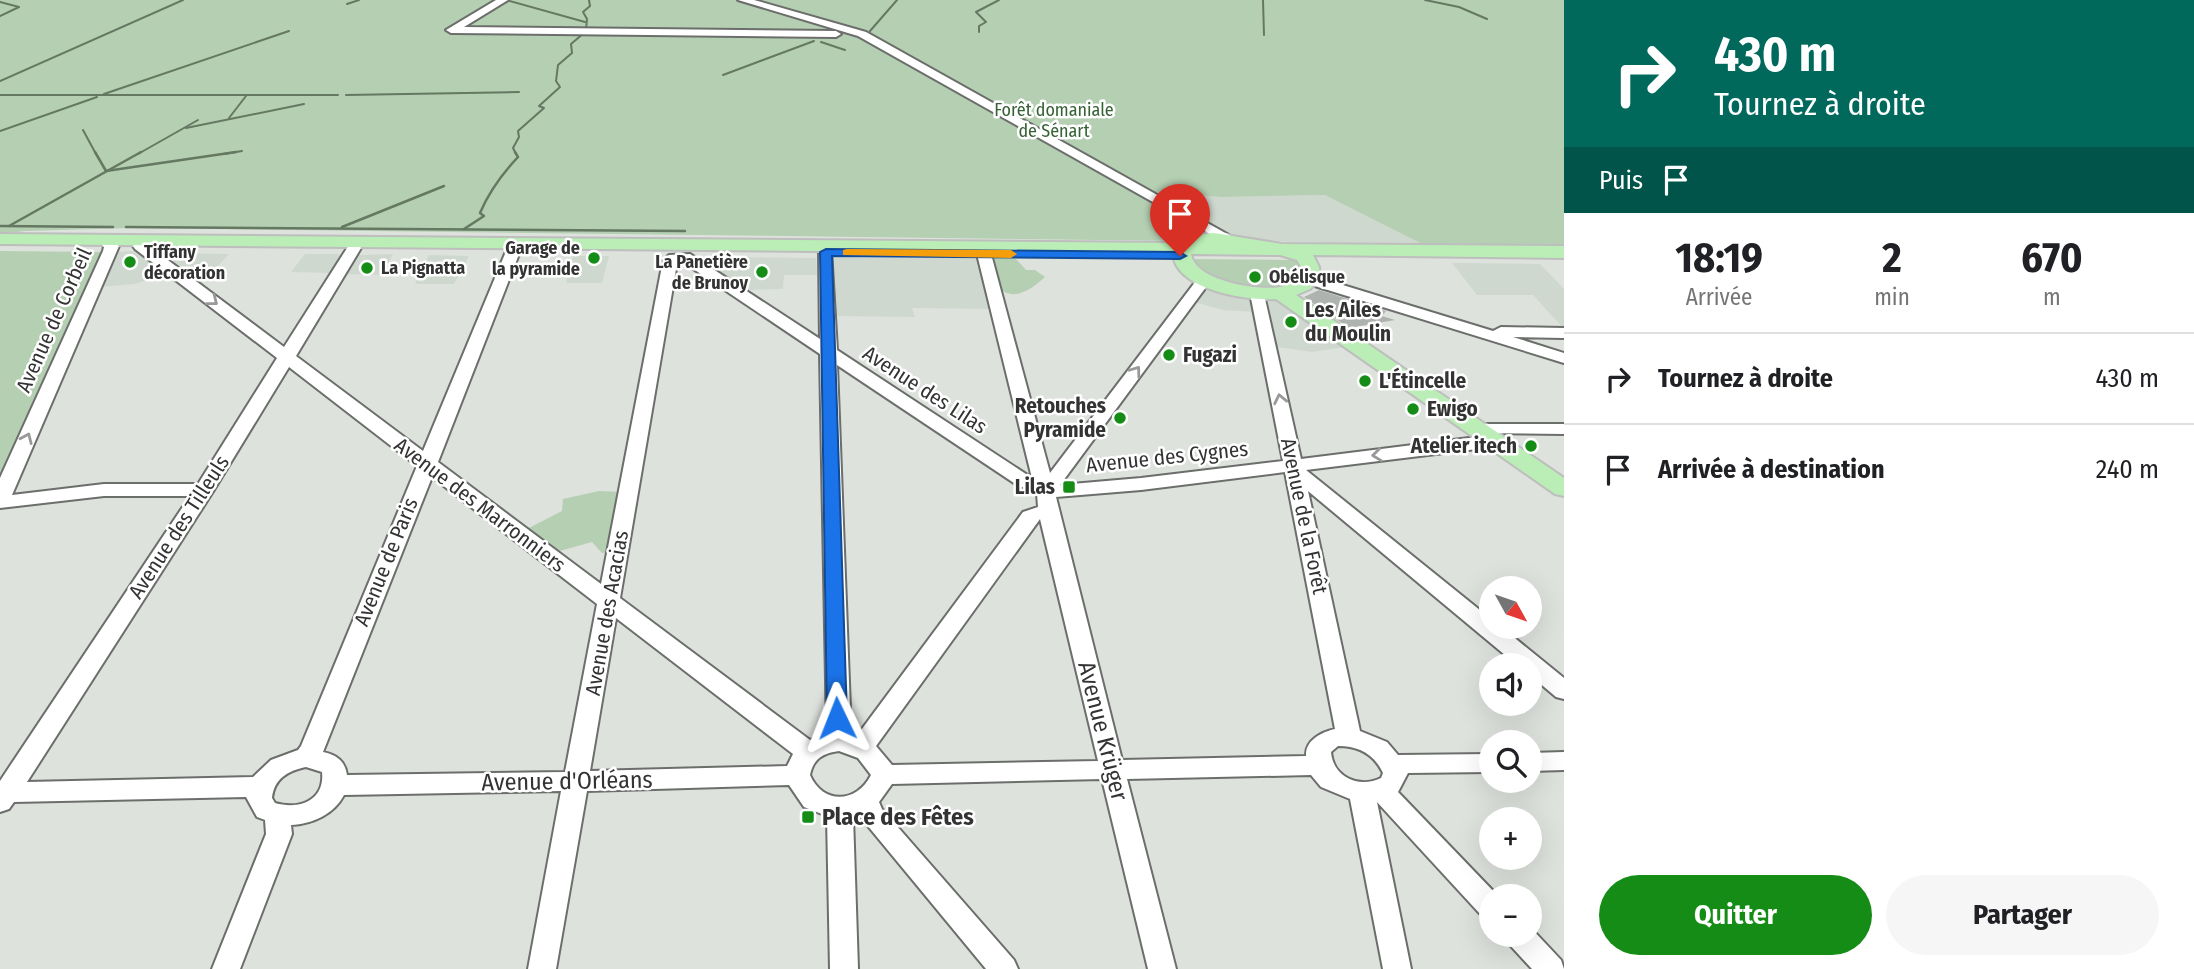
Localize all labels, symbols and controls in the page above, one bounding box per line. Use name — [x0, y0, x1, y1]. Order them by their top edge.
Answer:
text: 430 m — [1714, 25, 1836, 84]
icon: right — [1599, 28, 1690, 119]
text: Tournez à droite — [1714, 85, 1926, 123]
park label: Forêt domaniale de Sénart — [994, 99, 1114, 142]
icon: arrive — [1657, 161, 1695, 199]
text: Puis — [1599, 165, 1643, 196]
pin — [1150, 184, 1210, 256]
icon: arrive — [1161, 195, 1199, 233]
text: 18:19 — [1675, 233, 1763, 283]
text: 2 — [1882, 233, 1902, 283]
text: 670 — [2021, 233, 2083, 283]
place label: Garage de la pyramide — [492, 237, 580, 280]
place label: Tiffany décoration — [144, 241, 225, 284]
street label: Avenue de Corbeil — [10, 243, 98, 396]
marker: Garage de la pyramide — [586, 250, 602, 266]
place label: La Panetière de Brunoy — [655, 251, 748, 294]
marker: Tiffany décoration — [122, 254, 138, 270]
place label: La Pignatta — [381, 257, 465, 279]
marker: La Pignatta — [359, 260, 375, 276]
marker: La Panetière de Brunoy — [754, 264, 770, 280]
place label: Obélisque — [1269, 266, 1345, 288]
marker: Obélisque — [1247, 269, 1263, 285]
text: Arrivée — [1686, 283, 1752, 311]
text: min — [1874, 283, 1910, 311]
text: m — [2043, 283, 2061, 311]
one-way arrow — [205, 293, 217, 306]
place label: Les Ailes du Moulin — [1305, 297, 1391, 347]
marker: Les Ailes du Moulin — [1283, 314, 1299, 330]
street label: Avenue des Lilas — [858, 340, 992, 440]
place label: Fugazi — [1183, 342, 1237, 368]
marker: Fugazi — [1161, 347, 1177, 363]
icon: right — [1599, 360, 1637, 398]
text: Tournez à droite — [1658, 363, 1833, 394]
text: 430 m — [2095, 363, 2159, 394]
one-way arrow — [1127, 366, 1140, 379]
place label: L'Étincelle — [1379, 367, 1467, 394]
marker: L'Étincelle — [1357, 373, 1373, 389]
place label: Retouches Pyramide — [1015, 393, 1106, 443]
one-way arrow — [1273, 393, 1288, 405]
place label: Ewigo — [1427, 396, 1478, 422]
marker: Ewigo — [1405, 401, 1421, 417]
marker: Retouches Pyramide — [1112, 410, 1128, 426]
street label: Avenue des Marronniers — [389, 432, 571, 578]
one-way arrow — [19, 433, 33, 445]
place label: Atelier itech — [1410, 433, 1517, 459]
street label: Avenue des Cygnes — [1085, 436, 1249, 478]
street label: Avenue de la Forêt — [1275, 436, 1333, 596]
marker: Atelier itech — [1523, 438, 1539, 454]
one-way arrow — [1371, 448, 1383, 463]
street label: Avenue des Tilleuls — [123, 451, 235, 603]
icon: arrive — [1599, 451, 1637, 489]
text: Arrivée à destination — [1658, 454, 1885, 485]
text: 240 m — [2096, 454, 2159, 485]
place label: Lilas — [1015, 474, 1055, 500]
marker: Lilas — [1061, 479, 1077, 495]
street label: Avenue de Paris — [348, 494, 424, 630]
street label: Avenue des Acacias — [580, 528, 634, 698]
north arrow — [1479, 576, 1542, 639]
map controls — [1479, 576, 1542, 947]
button: sound — [1479, 653, 1542, 716]
street label: Avenue Krüger — [1072, 658, 1134, 804]
position arrow — [800, 681, 874, 755]
button: search — [1479, 730, 1542, 793]
street label: Avenue d'Orléans — [481, 766, 653, 796]
place label: Place des Fêtes — [822, 803, 974, 831]
button: + — [1479, 807, 1542, 870]
marker: Place des Fêtes — [800, 809, 816, 825]
button: Quitter — [1599, 875, 1872, 955]
button: Partager — [1886, 875, 2159, 955]
button: − — [1479, 884, 1542, 947]

